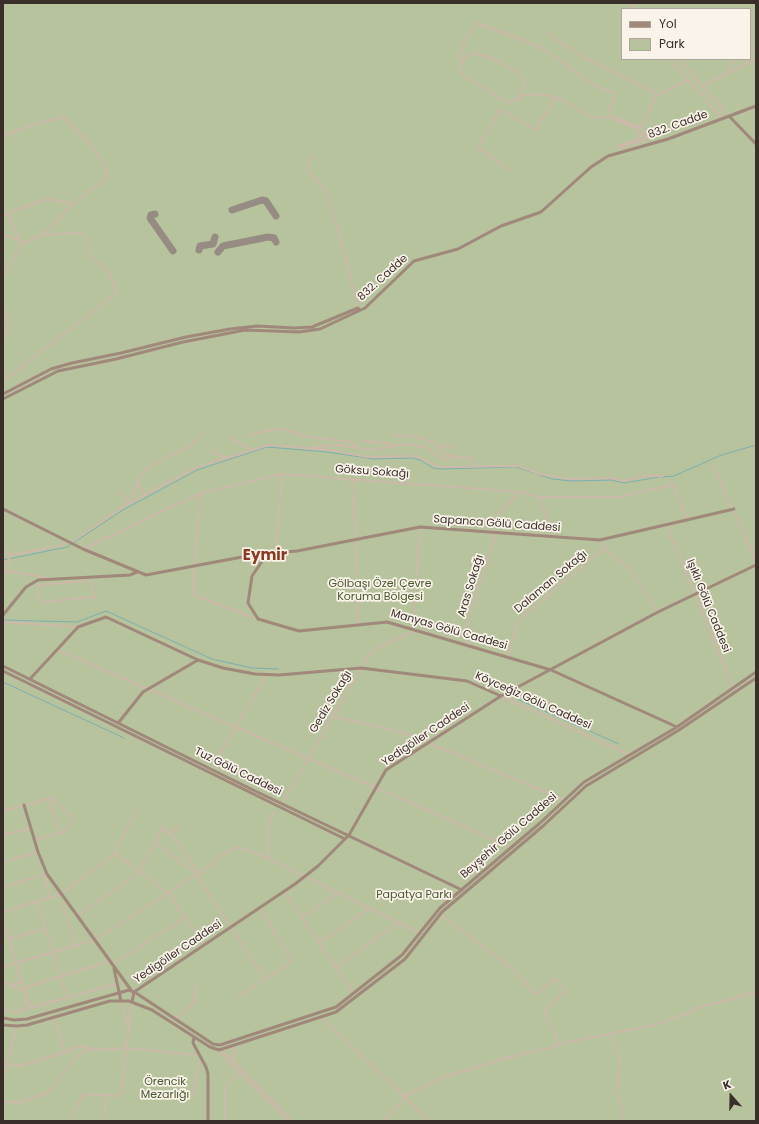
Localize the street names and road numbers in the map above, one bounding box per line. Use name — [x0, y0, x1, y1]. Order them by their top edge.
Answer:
street label: 832. Cadde — [646, 108, 710, 142]
street label: 832. Cadde — [355, 252, 411, 304]
street label: Göksu Sokağı — [335, 463, 409, 481]
street label: Sapanca Gölü Caddesi — [433, 513, 561, 535]
street label: Dalaman Sokağı — [512, 548, 590, 616]
street label: Aras Sokağı — [455, 553, 487, 619]
street label: Işıklı Gölü Caddesi — [683, 557, 733, 655]
street label: Manyas Gölü Caddesi — [389, 607, 509, 653]
street label: Gediz Sokağı — [307, 669, 355, 735]
street label: Köyceğiz Gölü Caddesi — [473, 669, 593, 733]
street label: Yedigöller Caddesi — [380, 701, 472, 769]
street label: Tuz Gölü Caddesi — [192, 745, 284, 799]
street label: Beyşehir Gölü Caddesi — [458, 791, 560, 881]
street label: Yedigöller Caddesi — [132, 918, 224, 986]

